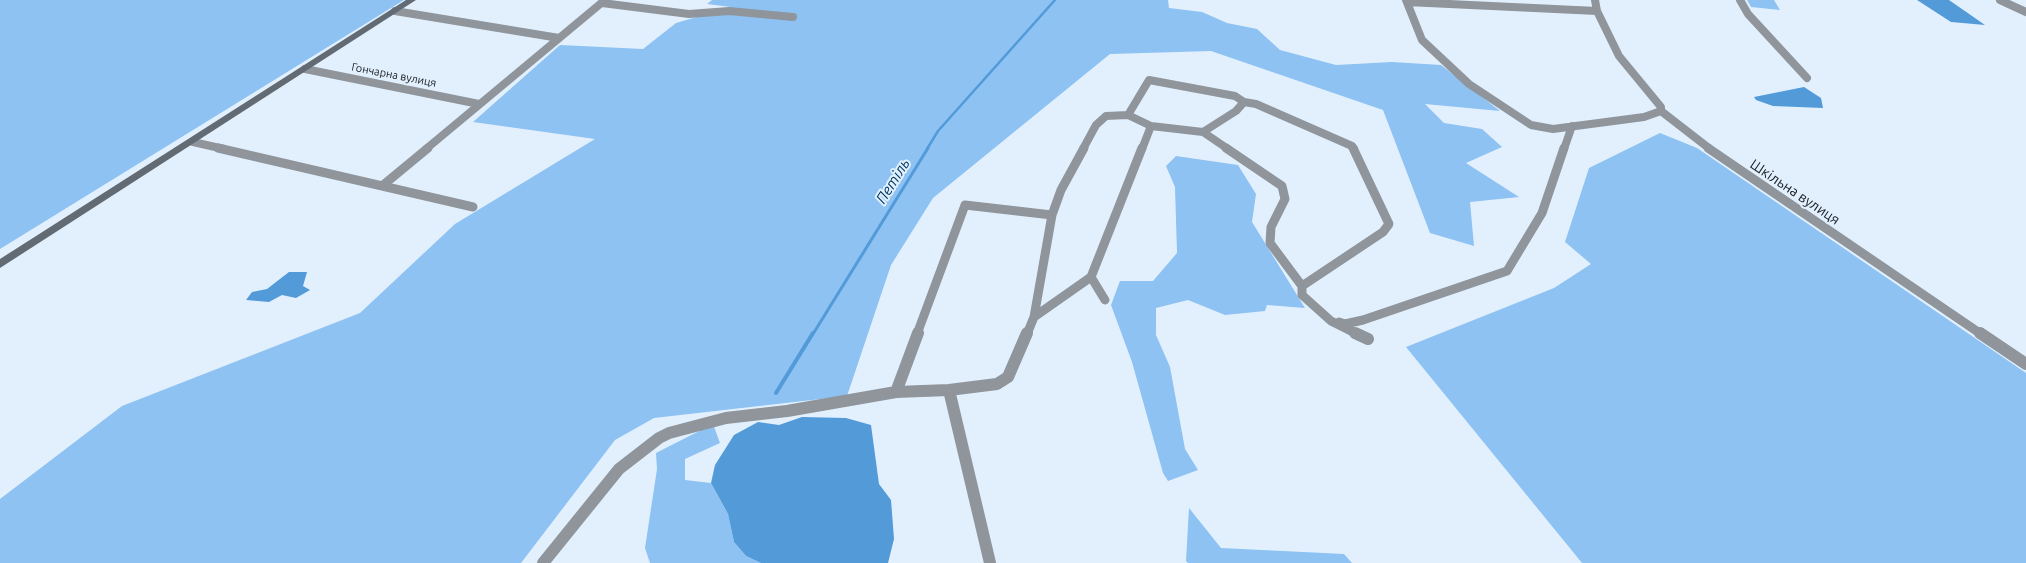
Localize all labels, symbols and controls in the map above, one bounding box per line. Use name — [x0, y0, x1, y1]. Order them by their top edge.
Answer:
street label: Гончарна вулиця — [350, 60, 438, 90]
water label: Петіль — [872, 155, 914, 207]
street label: Шкільна вулиця — [1747, 156, 1843, 228]

